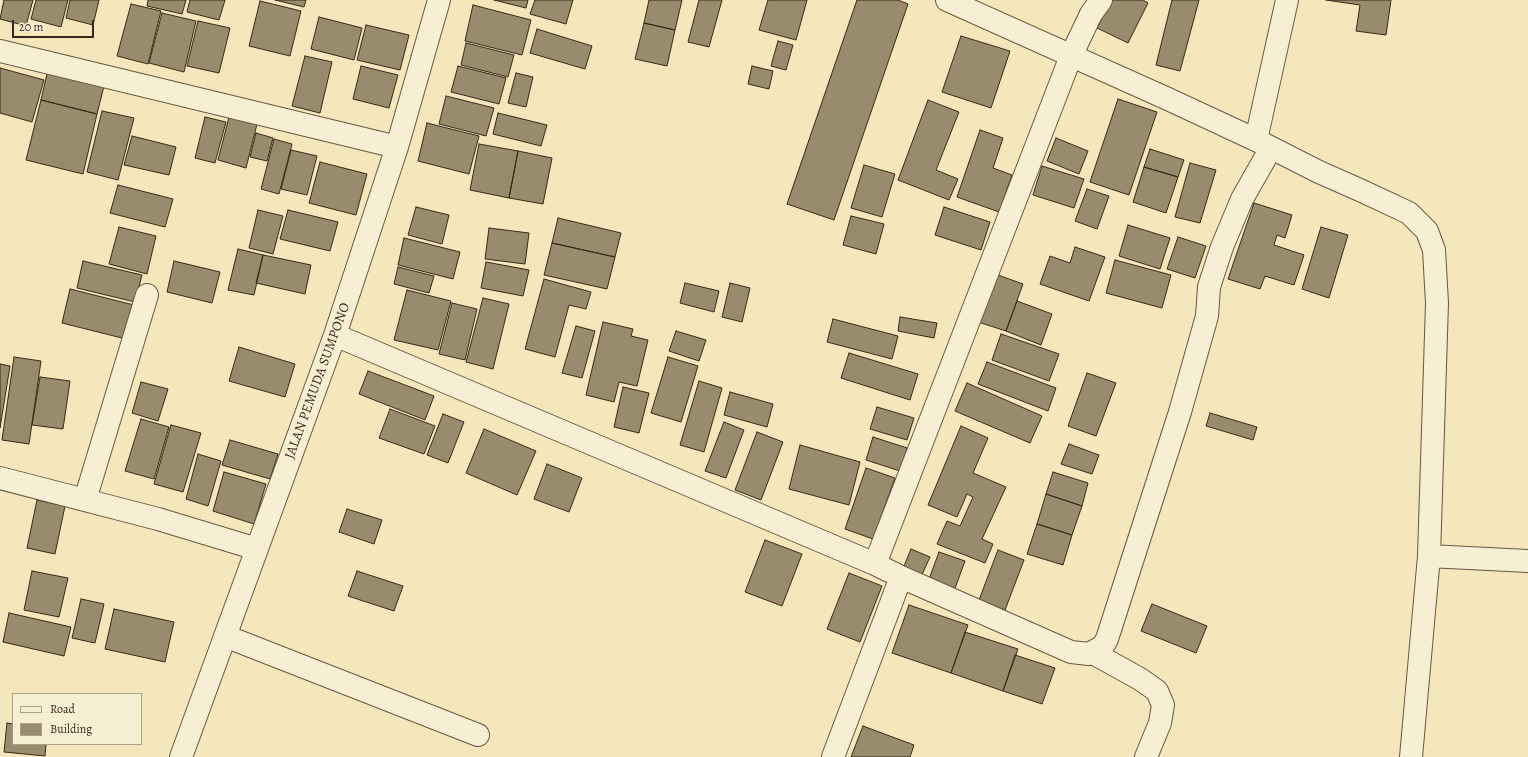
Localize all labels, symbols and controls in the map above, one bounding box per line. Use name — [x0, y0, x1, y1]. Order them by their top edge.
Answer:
scale bar — [14, 12, 96, 38]
text: 20 m — [19, 19, 43, 35]
street label: JALAN PEMUDA SUMPONO — [282, 301, 354, 461]
legend — [12, 693, 142, 745]
text: Road — [50, 701, 75, 717]
text: Building — [50, 721, 92, 737]

